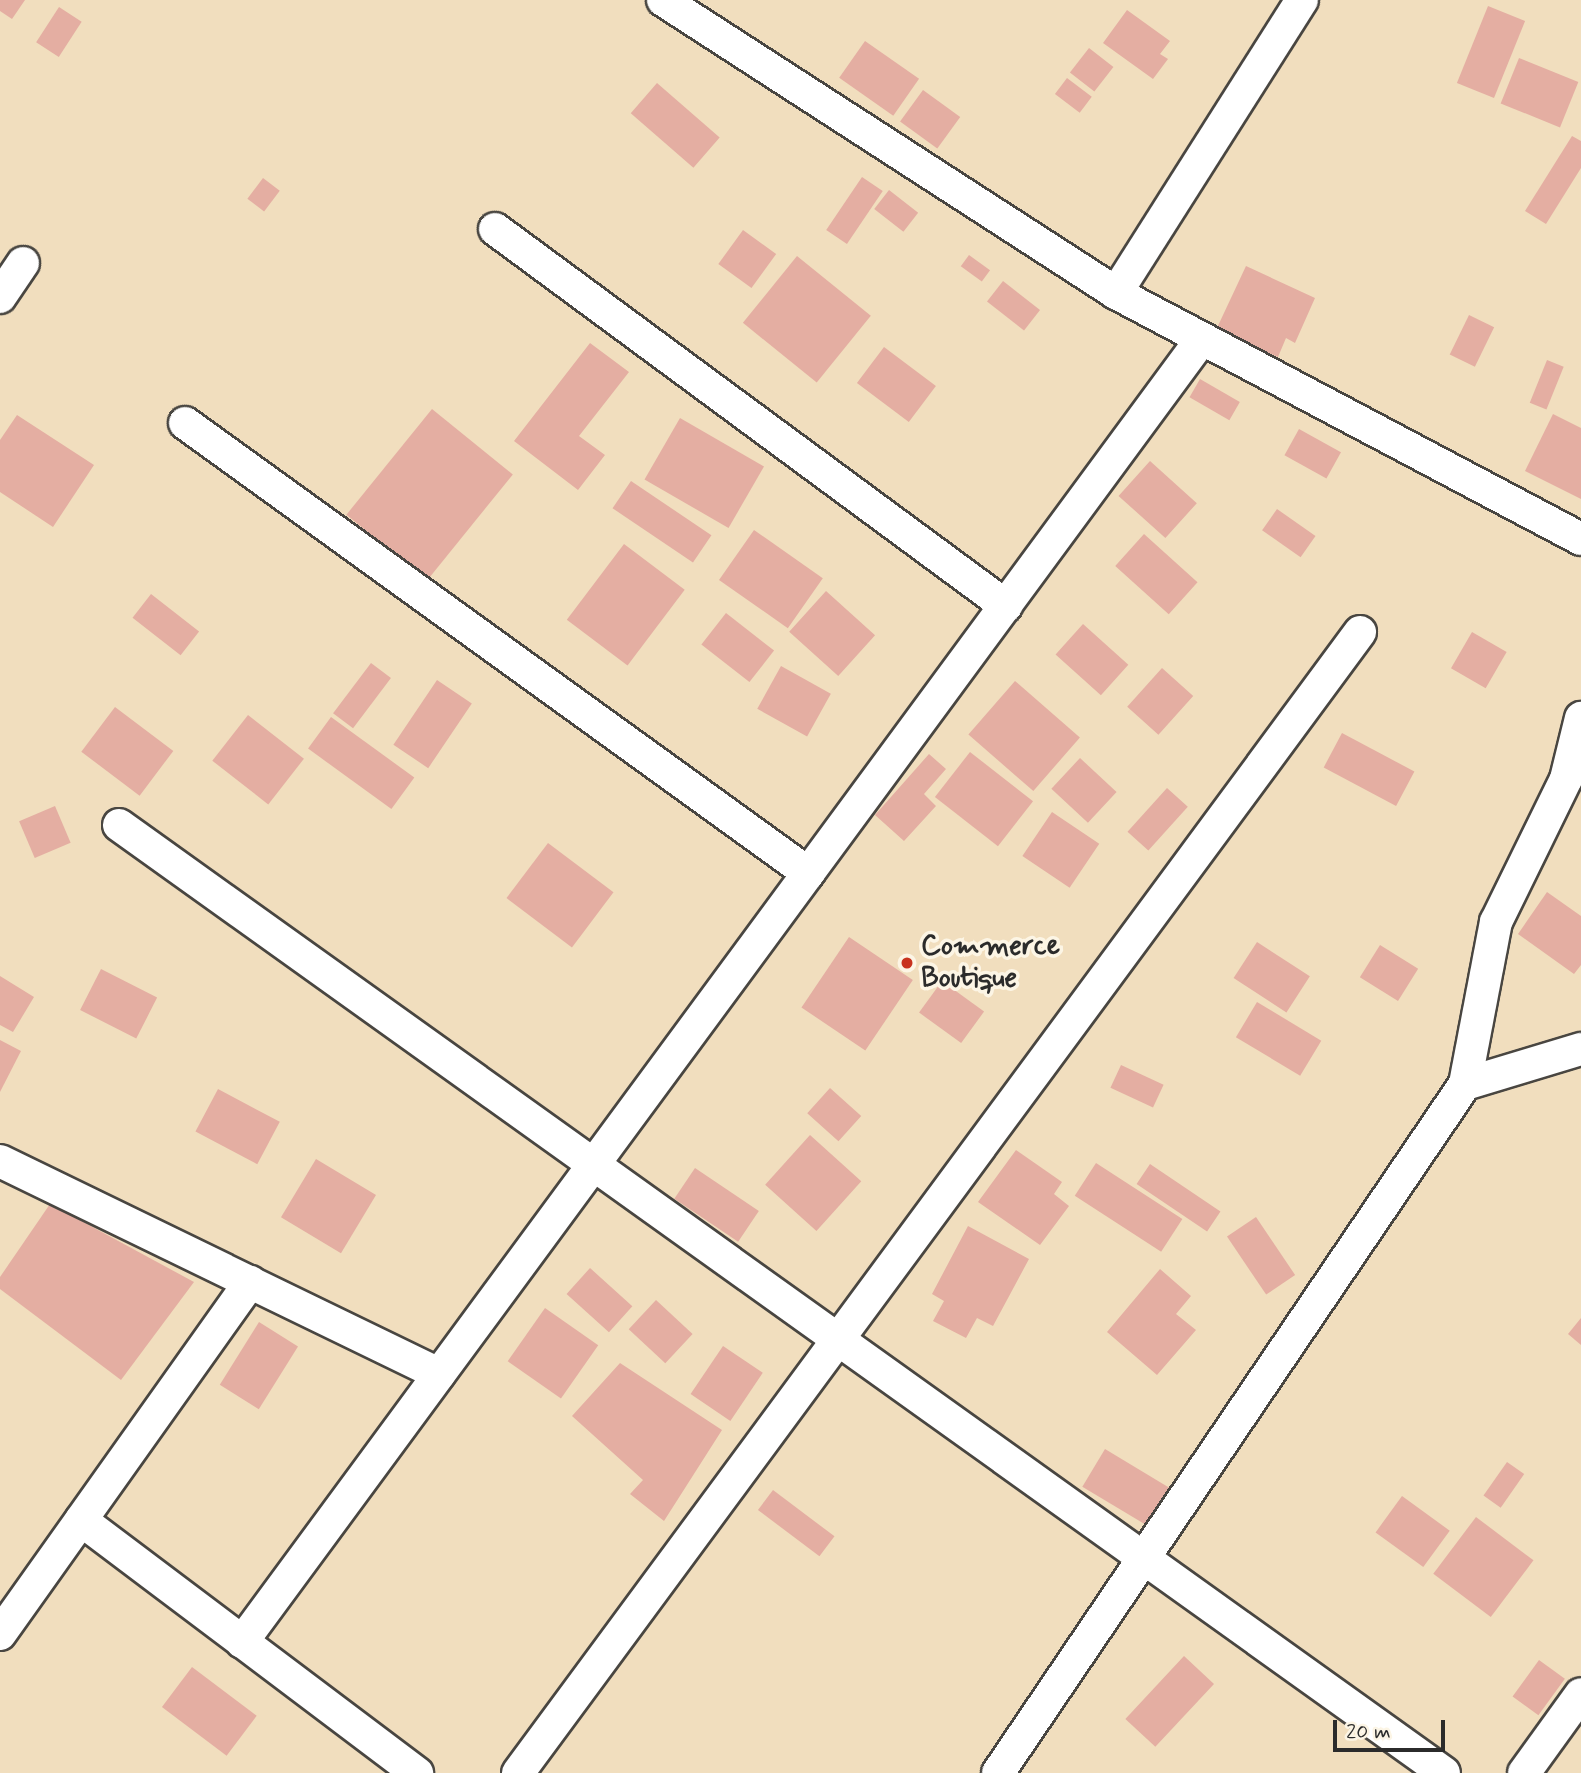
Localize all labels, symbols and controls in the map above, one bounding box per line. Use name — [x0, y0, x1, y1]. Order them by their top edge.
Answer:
place label: Commerce Boutique — [921, 930, 1060, 996]
marker: Commerce Boutique — [899, 955, 915, 971]
scale bar — [1336, 1706, 1448, 1750]
text: 20 m — [1346, 1718, 1391, 1746]

